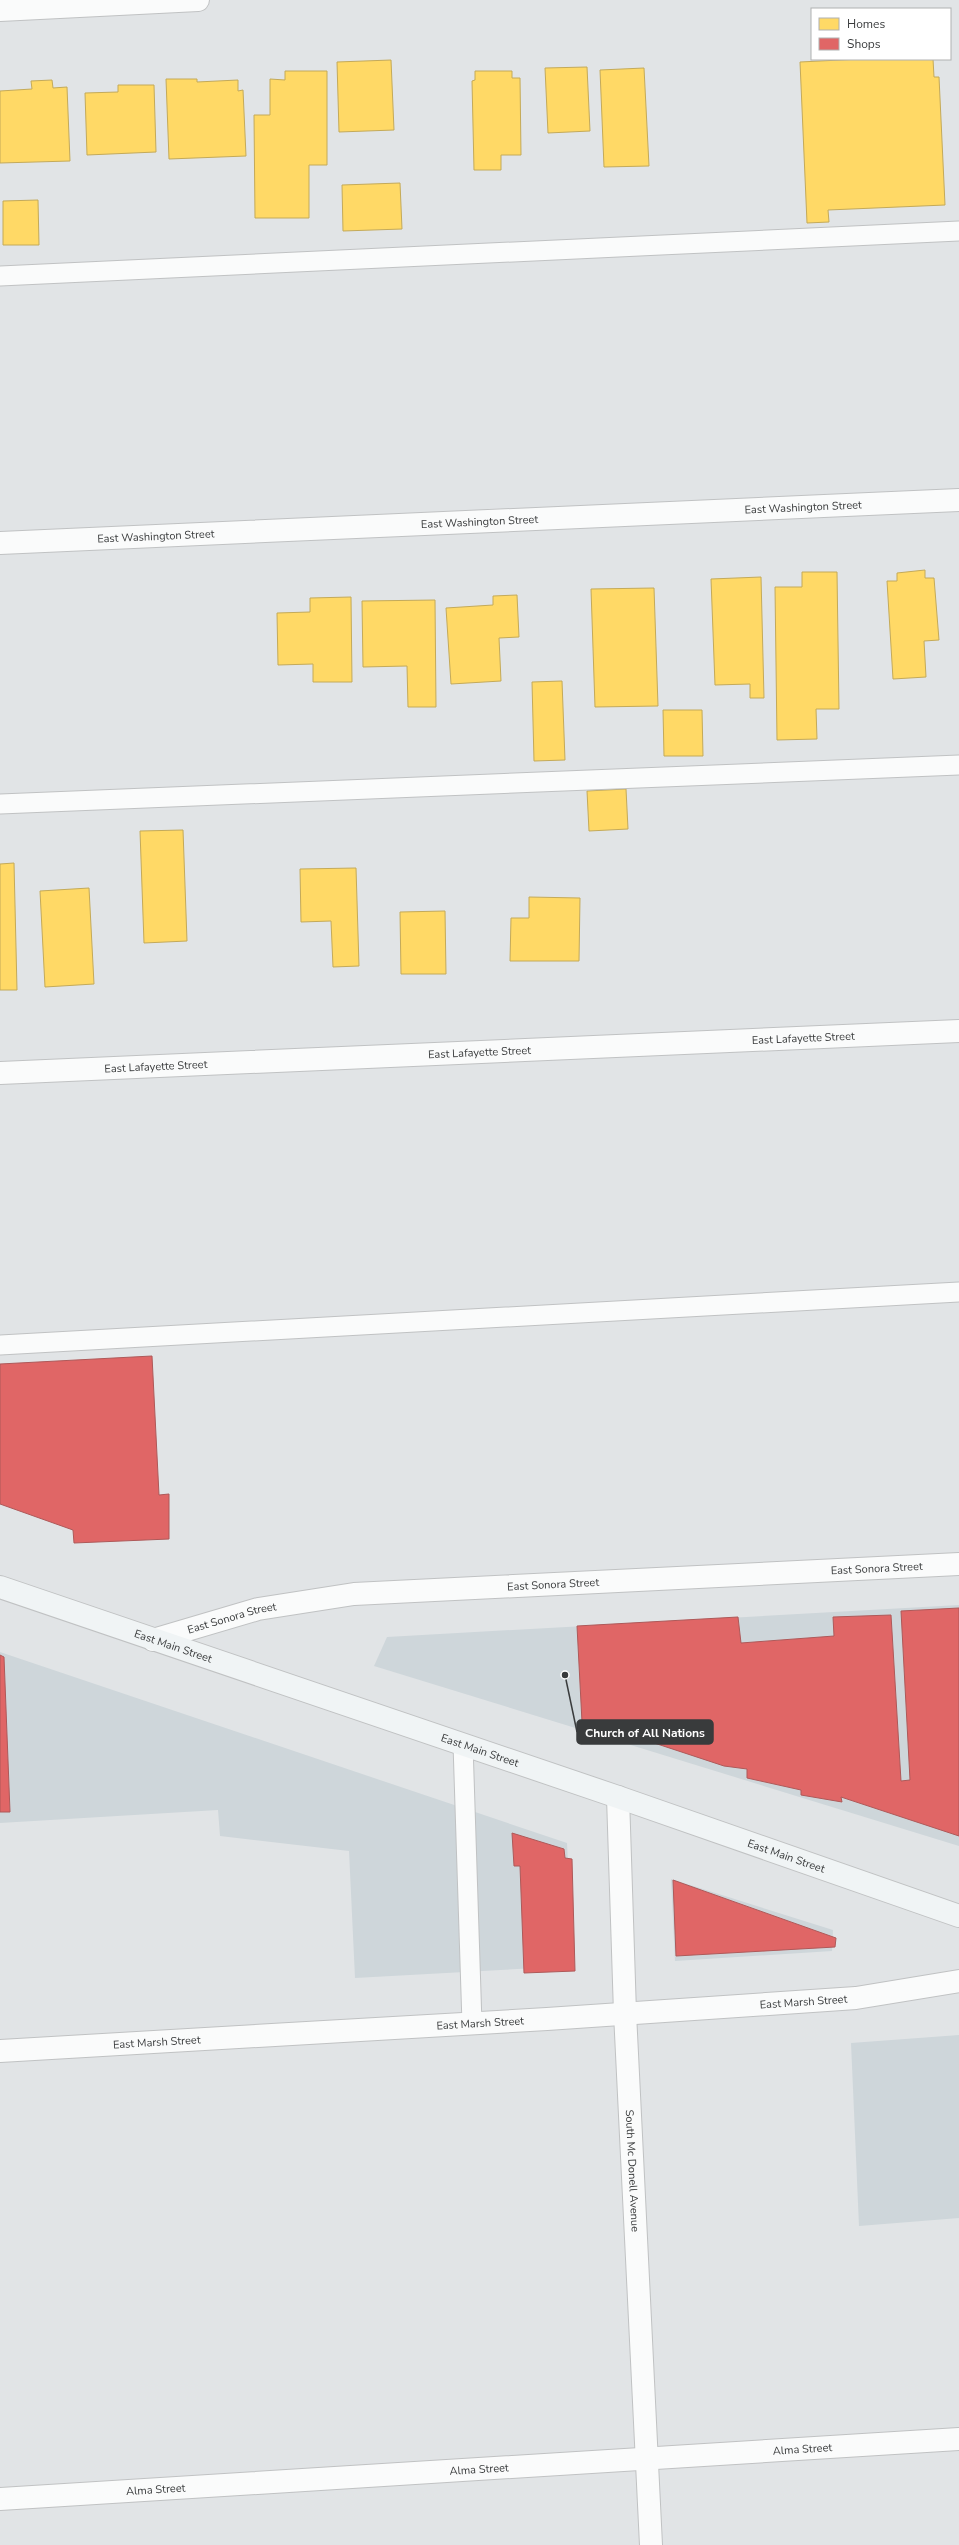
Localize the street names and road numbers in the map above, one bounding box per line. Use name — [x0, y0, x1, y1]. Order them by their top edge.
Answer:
street label: East Washington Street — [744, 497, 862, 517]
street label: East Washington Street — [421, 511, 539, 532]
street label: East Washington Street — [97, 526, 215, 546]
street label: East Lafayette Street — [751, 1028, 855, 1048]
street label: East Lafayette Street — [428, 1042, 531, 1062]
street label: East Lafayette Street — [104, 1056, 208, 1076]
street label: East Sonora Street — [830, 1558, 923, 1578]
street label: East Sonora Street — [507, 1574, 600, 1594]
street label: East Sonora Street — [185, 1599, 278, 1637]
street label: East Main Street — [132, 1626, 214, 1666]
street label: East Main Street — [439, 1730, 521, 1770]
street label: East Main Street — [746, 1835, 827, 1876]
street label: East Marsh Street — [759, 1991, 848, 2012]
street label: East Marsh Street — [436, 2013, 525, 2033]
street label: East Marsh Street — [113, 2032, 201, 2052]
street label: South Mc Donell Avenue — [622, 2109, 643, 2232]
street label: Alma Street — [772, 2439, 833, 2458]
street label: Alma Street — [449, 2460, 509, 2478]
street label: Alma Street — [126, 2480, 186, 2499]

